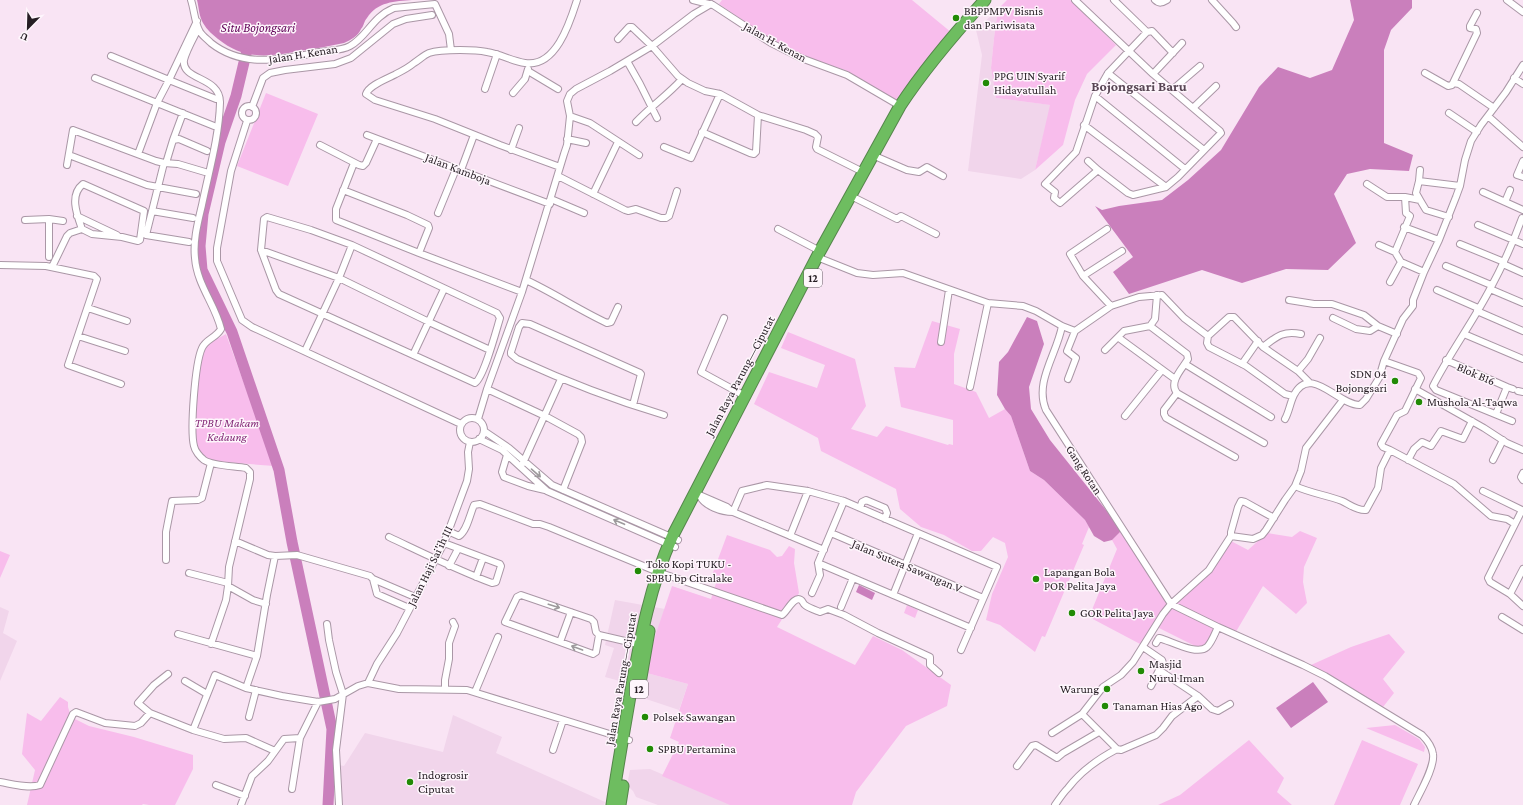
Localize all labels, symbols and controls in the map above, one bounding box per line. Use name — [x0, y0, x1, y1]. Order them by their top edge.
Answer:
place label: BBPPMPV Bisnis dan Pariwisata — [964, 4, 1043, 32]
north arrow — [8, 8, 48, 48]
marker: BBPPMPV Bisnis dan Pariwisata — [951, 13, 961, 23]
street label: Jalan H. Kenan — [740, 18, 809, 65]
water label: Situ Bojongsari — [221, 20, 296, 36]
text: U — [18, 30, 30, 44]
street label: Jalan H. Kenan — [266, 42, 339, 67]
place label: PPG UIN Syarif Hidayatullah — [994, 69, 1066, 97]
marker: PPG UIN Syarif Hidayatullah — [981, 78, 991, 88]
district label: Bojongsari Baru — [1091, 78, 1187, 95]
street label: Jalan Kamboja — [422, 150, 493, 188]
road number: 12 — [804, 269, 822, 287]
street label: Jalan Raya Parung—Ciputat — [702, 313, 778, 439]
street label: Blok B16 — [1455, 360, 1497, 388]
place label: SDN 04 Bojongsari — [1336, 367, 1387, 395]
marker: SDN 04 Bojongsari — [1390, 376, 1400, 386]
place label: Mushola Al-Taqwa — [1427, 395, 1518, 409]
marker: Mushola Al-Taqwa — [1414, 397, 1424, 407]
park label: TPBU Makam Kedaung — [195, 416, 259, 444]
street label: Gang Rotan — [1063, 443, 1105, 498]
one-way arrow — [531, 468, 541, 477]
one-way arrow — [613, 518, 625, 525]
street label: Jalan Haji Sai'ih III — [404, 523, 456, 610]
street label: Jalan Sutera Sawangan V — [849, 536, 964, 596]
place label: Toko Kopi TUKU - SPBU bp Citralake — [646, 557, 732, 585]
place label: Lapangan Bola POR Pelita Jaya — [1044, 565, 1117, 593]
marker: Toko Kopi TUKU - SPBU bp Citralake — [633, 566, 643, 576]
marker: Lapangan Bola POR Pelita Jaya — [1031, 574, 1041, 584]
one-way arrow — [547, 603, 560, 610]
place label: GOR Pelita Jaya — [1080, 606, 1154, 620]
marker: GOR Pelita Jaya — [1067, 608, 1077, 618]
street label: Jalan Raya Parung—Ciputat — [602, 611, 640, 747]
one-way arrow — [571, 644, 583, 652]
place label: Masjid Nurul Iman — [1149, 657, 1205, 685]
marker: Masjid Nurul Iman — [1136, 666, 1146, 676]
road number: 12 — [630, 680, 648, 698]
place label: Warung — [1060, 682, 1099, 696]
marker: Warung — [1102, 684, 1112, 694]
place label: Tanaman Hias Ago — [1113, 699, 1203, 713]
marker: Tanaman Hias Ago — [1100, 701, 1110, 711]
place label: Polsek Sawangan — [653, 710, 736, 724]
marker: Polsek Sawangan — [640, 712, 650, 722]
place label: SPBU Pertamina — [658, 742, 736, 756]
marker: SPBU Pertamina — [645, 744, 655, 754]
place label: Indogrosir Ciputat — [418, 768, 469, 796]
marker: Indogrosir Ciputat — [405, 777, 415, 787]

